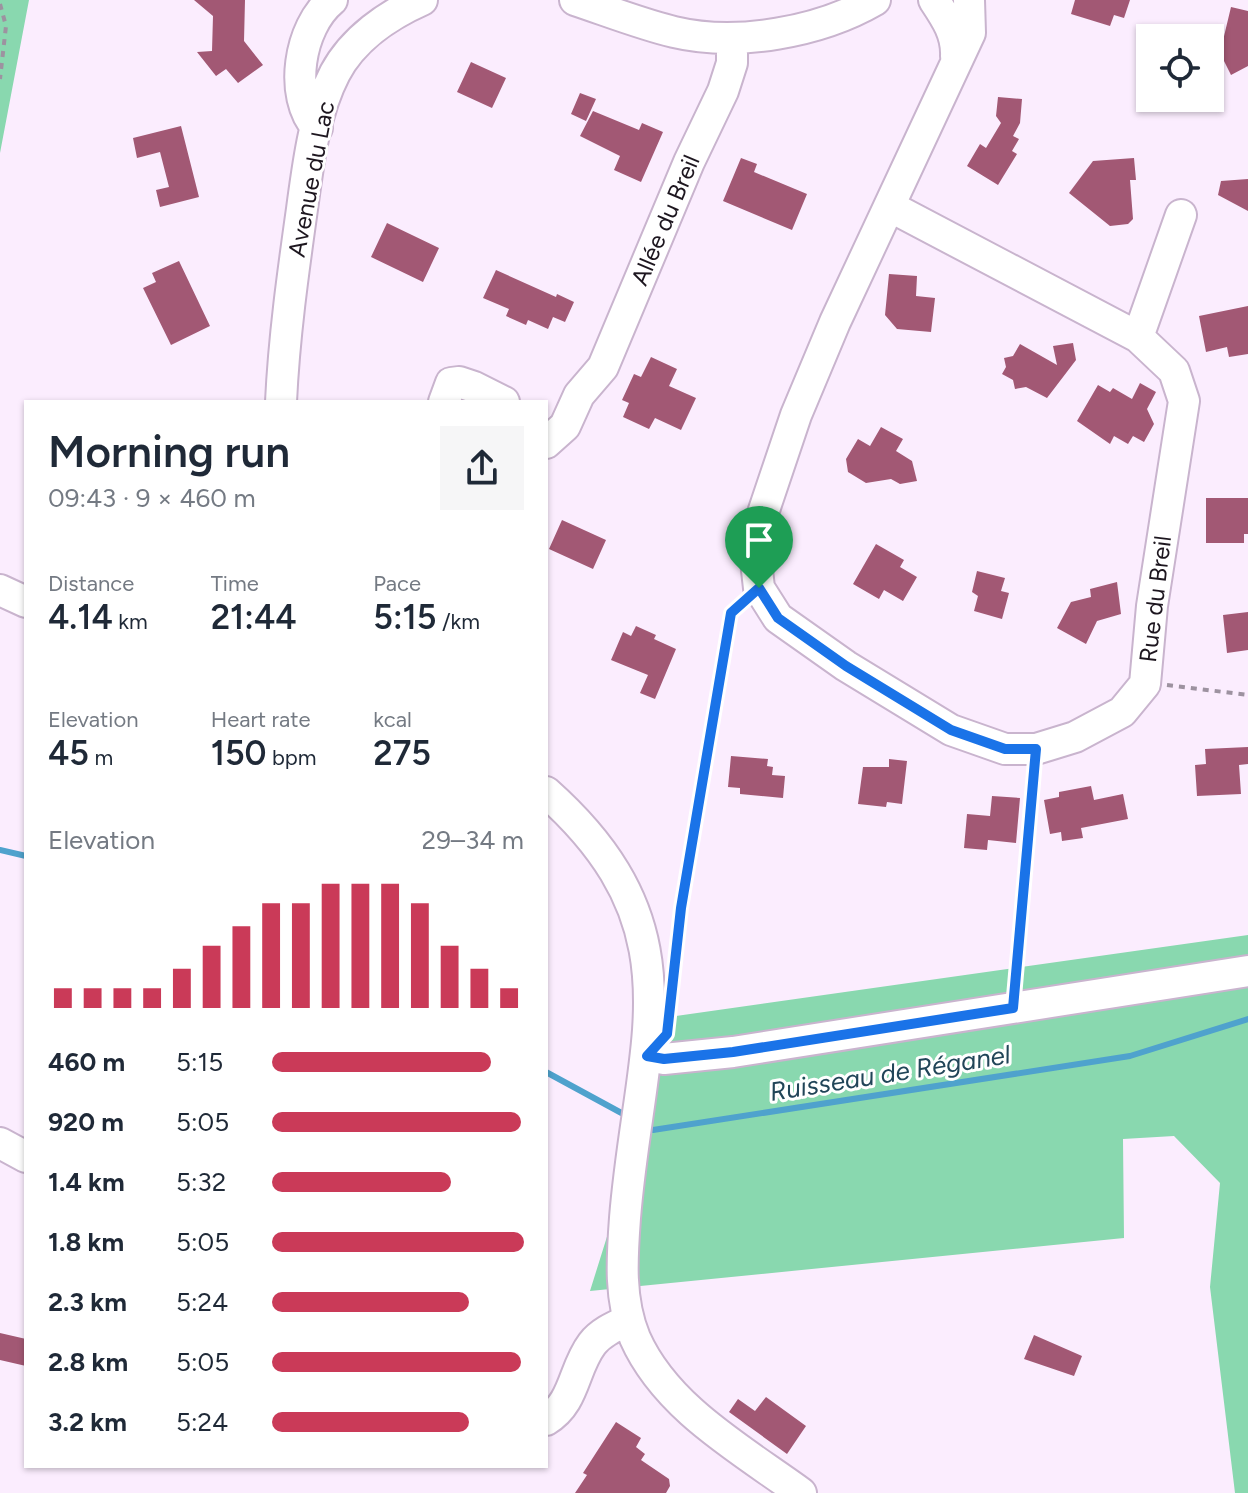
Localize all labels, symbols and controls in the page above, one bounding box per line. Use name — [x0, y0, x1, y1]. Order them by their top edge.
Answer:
map controls — [1136, 24, 1224, 112]
button: locate — [1136, 24, 1224, 112]
street label: Avenue du Lac — [282, 99, 340, 259]
street label: Allée du Breil — [624, 150, 706, 290]
text: Morning run — [48, 425, 290, 478]
button: share — [440, 426, 524, 510]
text: 09:43 · 9 × 460 m — [48, 482, 256, 514]
pin — [725, 506, 793, 588]
icon: arrive — [737, 518, 781, 562]
street label: Rue du Breil — [1133, 534, 1177, 664]
text: Distance — [48, 570, 134, 597]
text: Time — [211, 570, 259, 597]
text: Pace — [373, 570, 421, 597]
text: 4.14 — [48, 597, 113, 638]
text: 21:44 — [211, 597, 297, 638]
text: 5:15 — [373, 597, 436, 638]
text: km — [113, 608, 148, 635]
text: /km — [436, 608, 480, 635]
text: Elevation — [48, 706, 138, 733]
text: Heart rate — [211, 706, 311, 733]
text: kcal — [373, 706, 412, 733]
text: 45 — [48, 733, 89, 774]
text: 150 — [211, 733, 266, 774]
text: 275 — [373, 733, 431, 774]
text: m — [89, 744, 113, 771]
text: bpm — [266, 744, 317, 771]
text: Elevation — [48, 824, 155, 856]
text: 29–34 m — [422, 824, 524, 856]
water label: Ruisseau de Réganel — [767, 1038, 1013, 1108]
text: 460 m — [48, 1046, 125, 1078]
text: 5:15 — [176, 1046, 223, 1078]
text: 920 m — [48, 1106, 124, 1138]
text: 5:05 — [176, 1106, 229, 1138]
text: 1.4 km — [48, 1166, 125, 1198]
text: 5:32 — [176, 1166, 226, 1198]
text: 1.8 km — [48, 1226, 124, 1258]
text: 5:05 — [176, 1226, 229, 1258]
text: 2.3 km — [48, 1286, 127, 1318]
text: 5:24 — [176, 1286, 228, 1318]
text: 2.8 km — [48, 1346, 128, 1378]
text: 5:05 — [176, 1346, 229, 1378]
text: 3.2 km — [48, 1406, 127, 1438]
text: 5:24 — [176, 1406, 228, 1438]

